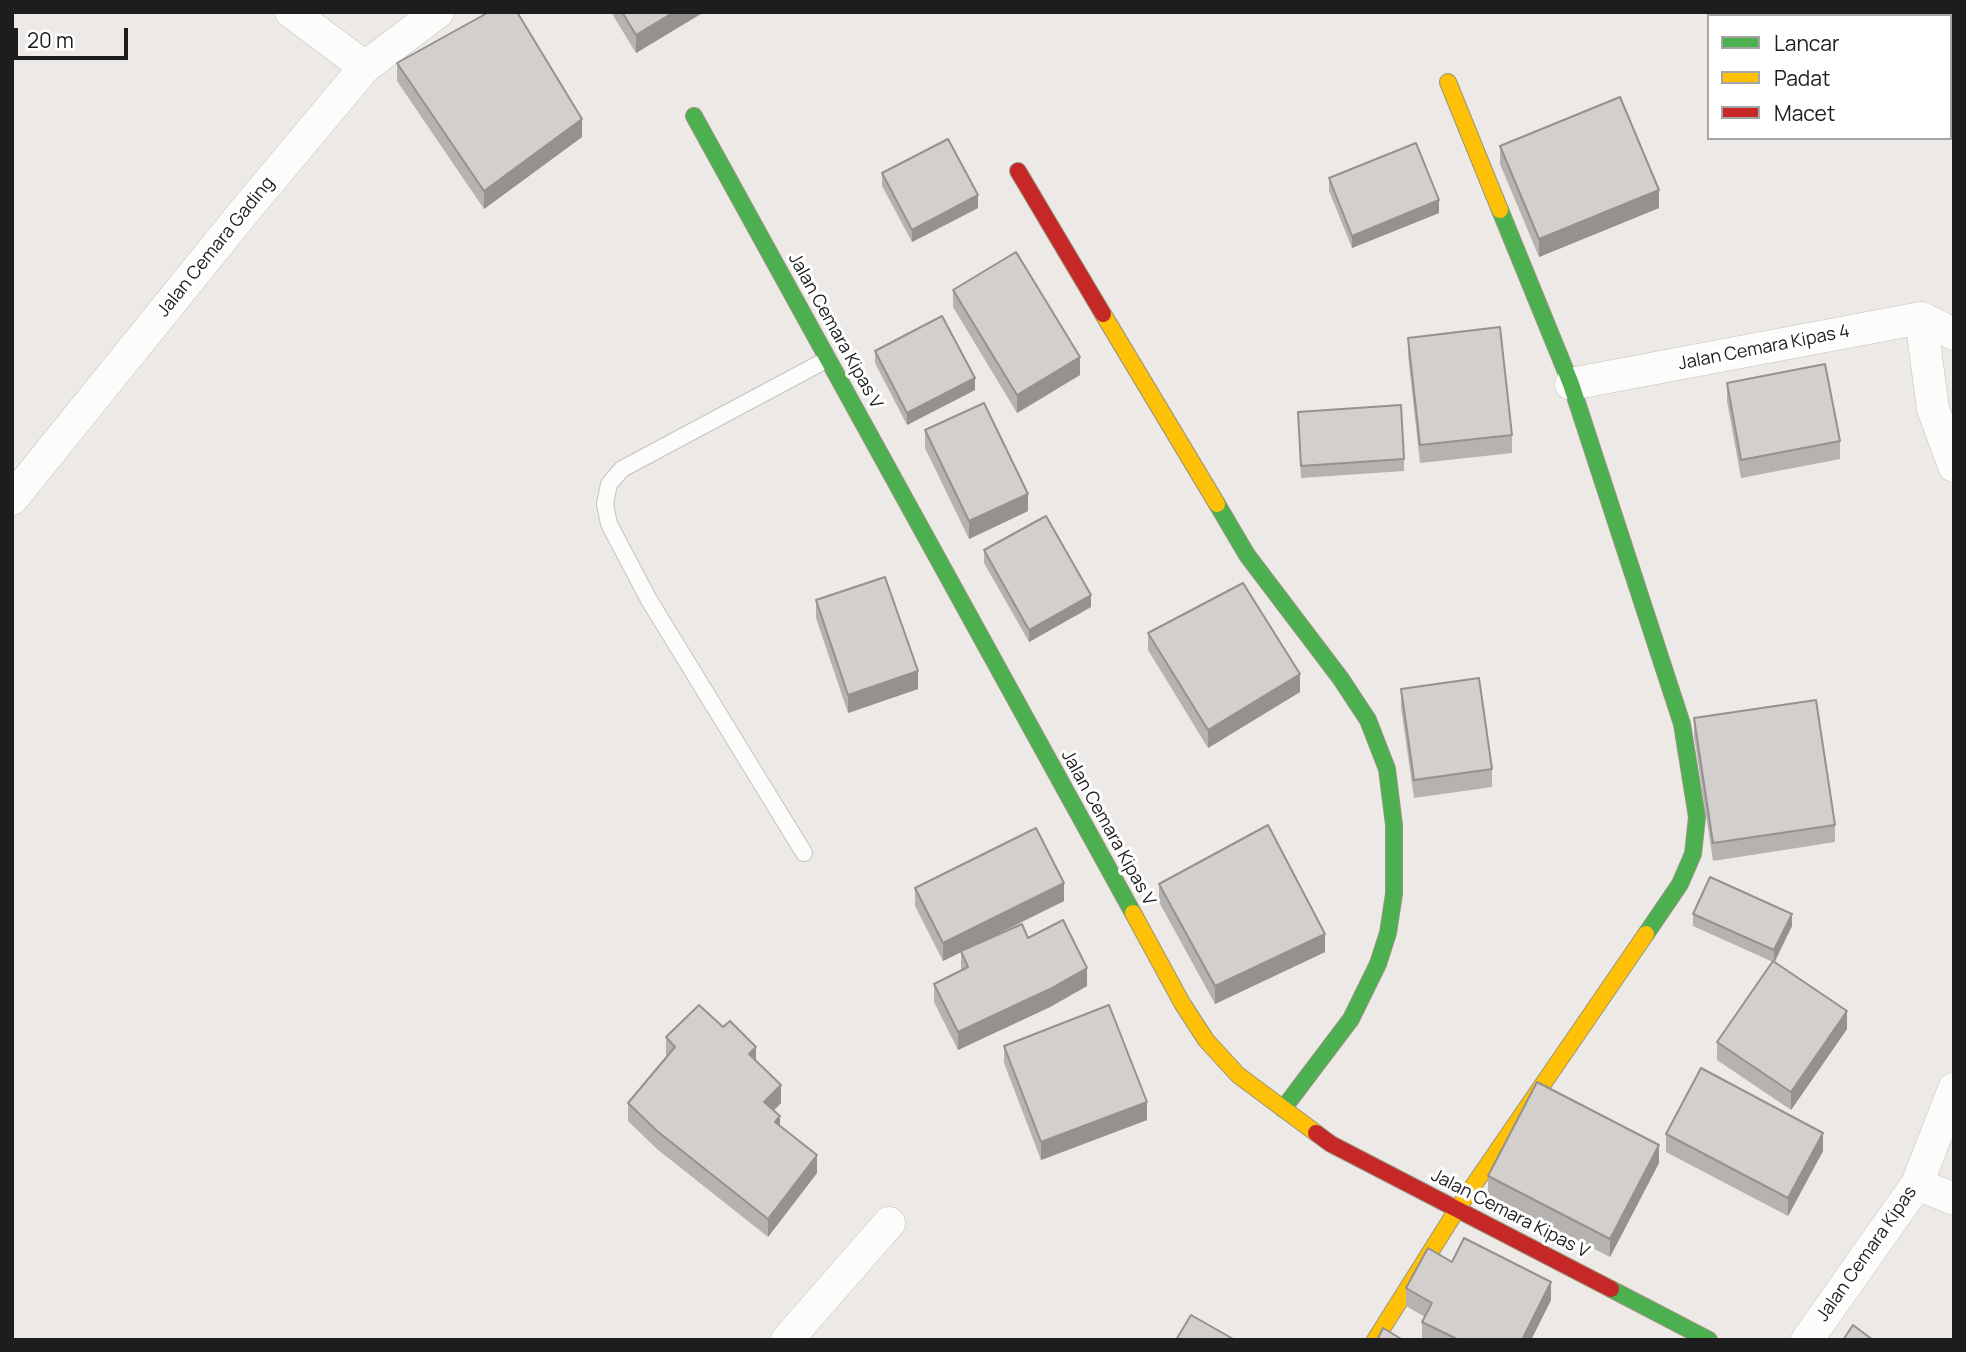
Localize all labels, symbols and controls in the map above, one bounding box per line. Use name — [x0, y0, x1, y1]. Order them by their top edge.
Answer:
scale bar — [18, 14, 131, 58]
legend — [1707, 14, 1952, 140]
text: 20 m — [27, 26, 74, 54]
text: Lancar — [1774, 29, 1840, 57]
text: Padat — [1774, 64, 1830, 92]
text: Macet — [1774, 99, 1835, 127]
street label: Jalan Cemara Gading — [153, 173, 279, 321]
street label: Jalan Cemara Kipas V — [783, 249, 887, 413]
street label: Jalan Cemara Kipas 4 — [1676, 321, 1852, 375]
street label: Jalan Cemara Kipas V — [1056, 746, 1160, 910]
street label: Jalan Cemara Kipas V — [1427, 1165, 1593, 1263]
street label: Jalan Cemara Kipas — [1812, 1182, 1922, 1326]

